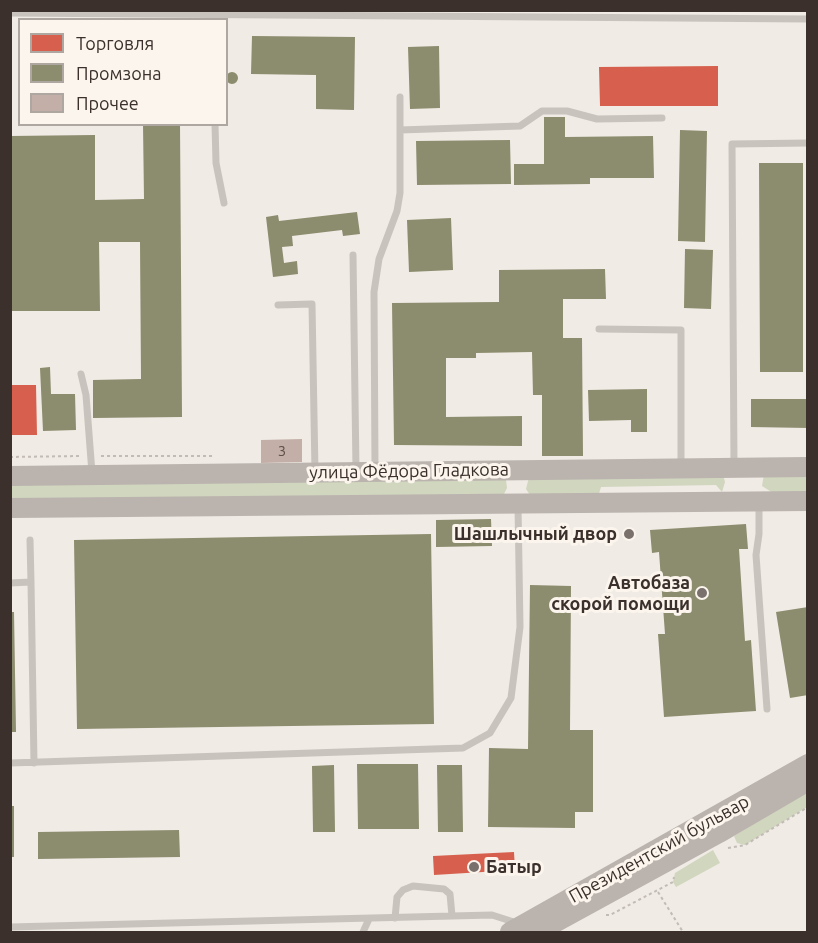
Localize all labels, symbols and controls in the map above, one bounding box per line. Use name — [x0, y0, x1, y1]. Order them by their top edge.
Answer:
legend — [18, 18, 228, 126]
text: Торговля — [76, 33, 154, 53]
text: Промзона — [76, 63, 161, 83]
text: Прочее — [76, 93, 139, 113]
house number: 3 — [278, 442, 286, 460]
street label: улица Фёдора Гладкова — [309, 458, 509, 484]
place label: Шашлычный двор — [454, 523, 617, 545]
marker: Шашлычный двор — [622, 527, 636, 541]
place label: Автобаза скорой помощи — [551, 572, 690, 614]
marker: Автобаза скорой помощи — [695, 586, 709, 600]
street label: Президентский бульвар — [565, 790, 753, 908]
place label: Батыр — [486, 856, 542, 878]
marker: Батыр — [467, 860, 481, 874]

